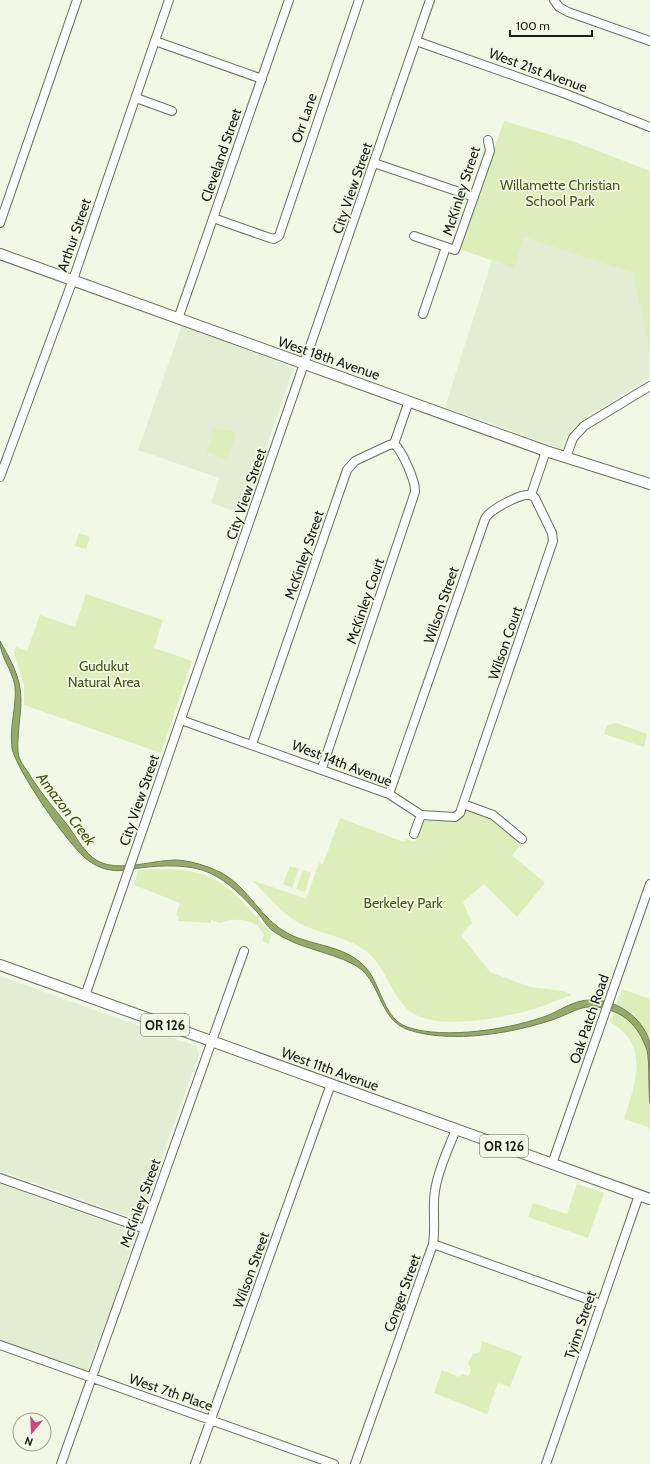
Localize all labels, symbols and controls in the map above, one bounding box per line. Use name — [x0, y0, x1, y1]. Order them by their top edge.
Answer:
scale bar — [510, 12, 592, 38]
text: 100 m — [516, 18, 550, 33]
street label: West 21st Avenue — [486, 44, 590, 96]
street label: Orr Lane — [287, 91, 321, 145]
street label: Cleveland Street — [197, 106, 245, 204]
street label: City View Street — [328, 140, 376, 236]
street label: McKinley Street — [438, 144, 484, 238]
park label: Willamette Christian School Park — [500, 176, 620, 210]
street label: Arthur Street — [53, 196, 95, 274]
street label: West 18th Avenue — [276, 332, 382, 384]
street label: City View Street — [222, 446, 270, 542]
street label: McKinley Street — [280, 508, 328, 602]
street label: McKinley Court — [342, 555, 388, 646]
street label: Wilson Street — [419, 564, 463, 646]
street label: Wilson Court — [484, 604, 526, 682]
park label: Gudukut Natural Area — [68, 657, 141, 691]
street label: West 14th Avenue — [289, 736, 395, 790]
street label: City View Street — [115, 752, 163, 848]
water label: Amazon Creek — [32, 768, 100, 849]
park label: Berkeley Park — [364, 894, 443, 912]
street label: Oak Patch Road — [565, 972, 613, 1066]
road number: OR 126 — [141, 1014, 189, 1036]
street label: West 11th Avenue — [279, 1043, 381, 1095]
road number: OR 126 — [480, 1135, 528, 1157]
street label: McKinley Street — [116, 1156, 164, 1250]
street label: Wilson Street — [229, 1229, 273, 1311]
street label: Conger Street — [380, 1251, 425, 1334]
street label: Tyinn Street — [560, 1288, 600, 1362]
street label: West 7th Place — [127, 1369, 215, 1415]
north arrow — [12, 1412, 52, 1452]
text: N — [23, 1434, 35, 1449]

